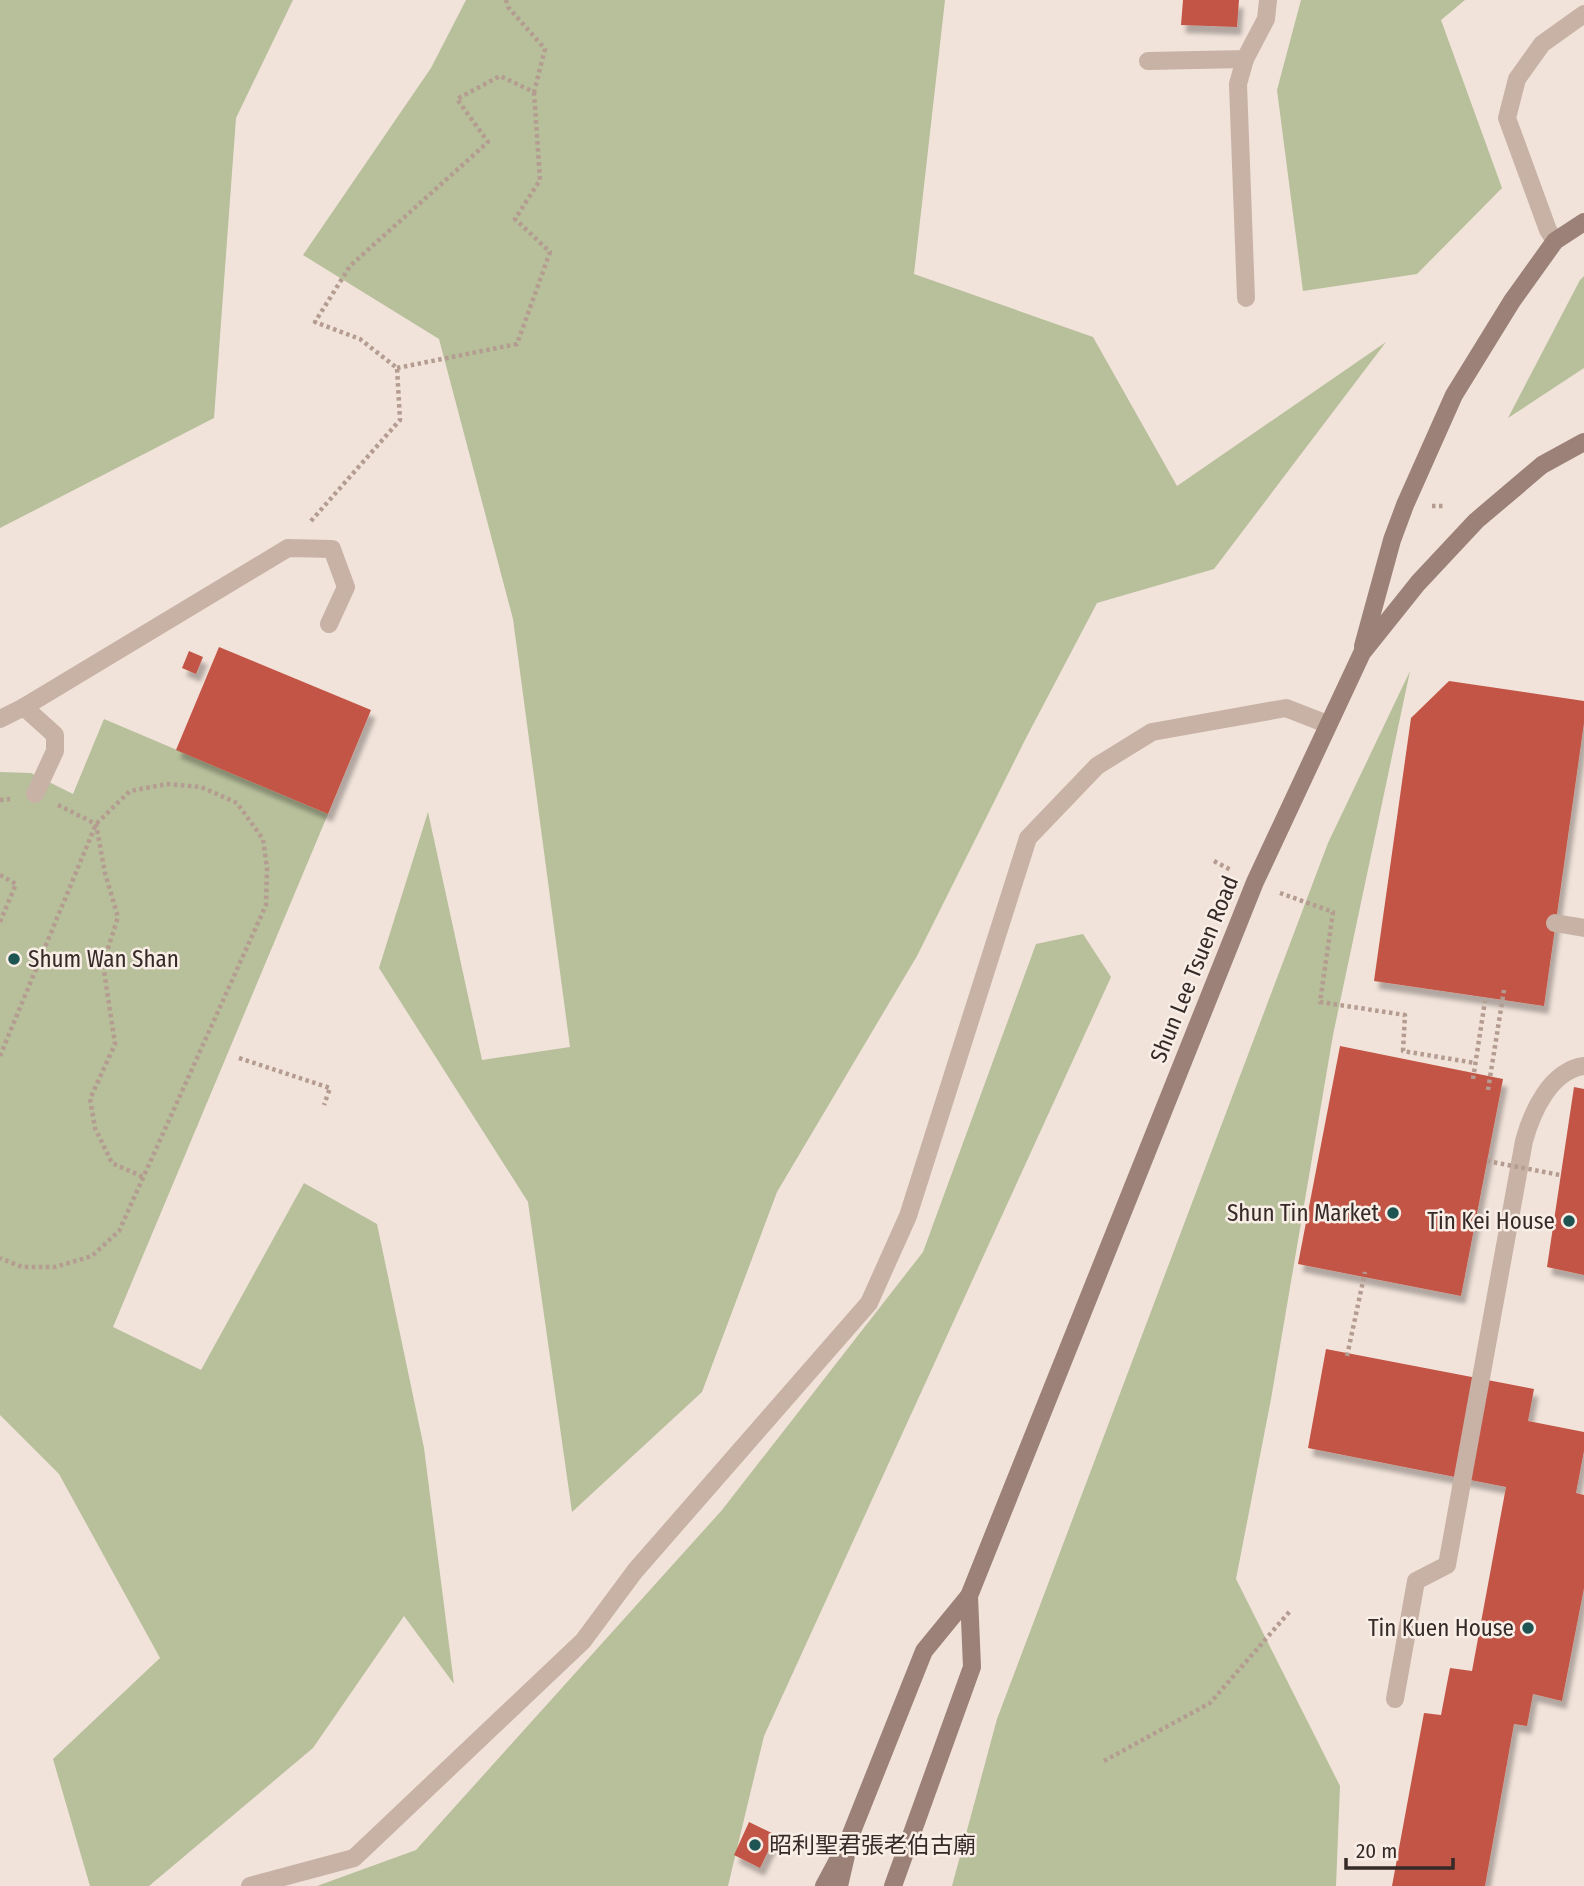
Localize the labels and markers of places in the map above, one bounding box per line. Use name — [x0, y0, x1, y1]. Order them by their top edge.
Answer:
place label: Shum Wan Shan — [28, 945, 179, 973]
marker: Shum Wan Shan — [6, 951, 22, 967]
place label: Shun Tin Market — [1227, 1199, 1379, 1227]
marker: Shun Tin Market — [1385, 1205, 1401, 1221]
place label: Tin Kei House — [1427, 1207, 1555, 1235]
marker: Tin Kei House — [1561, 1213, 1577, 1229]
place label: Tin Kuen House — [1368, 1614, 1514, 1642]
marker: Tin Kuen House — [1520, 1620, 1536, 1636]
place label: 昭利聖君張老伯古廟 — [769, 1831, 976, 1859]
marker: 昭利聖君張老伯古廟 — [747, 1837, 763, 1853]

